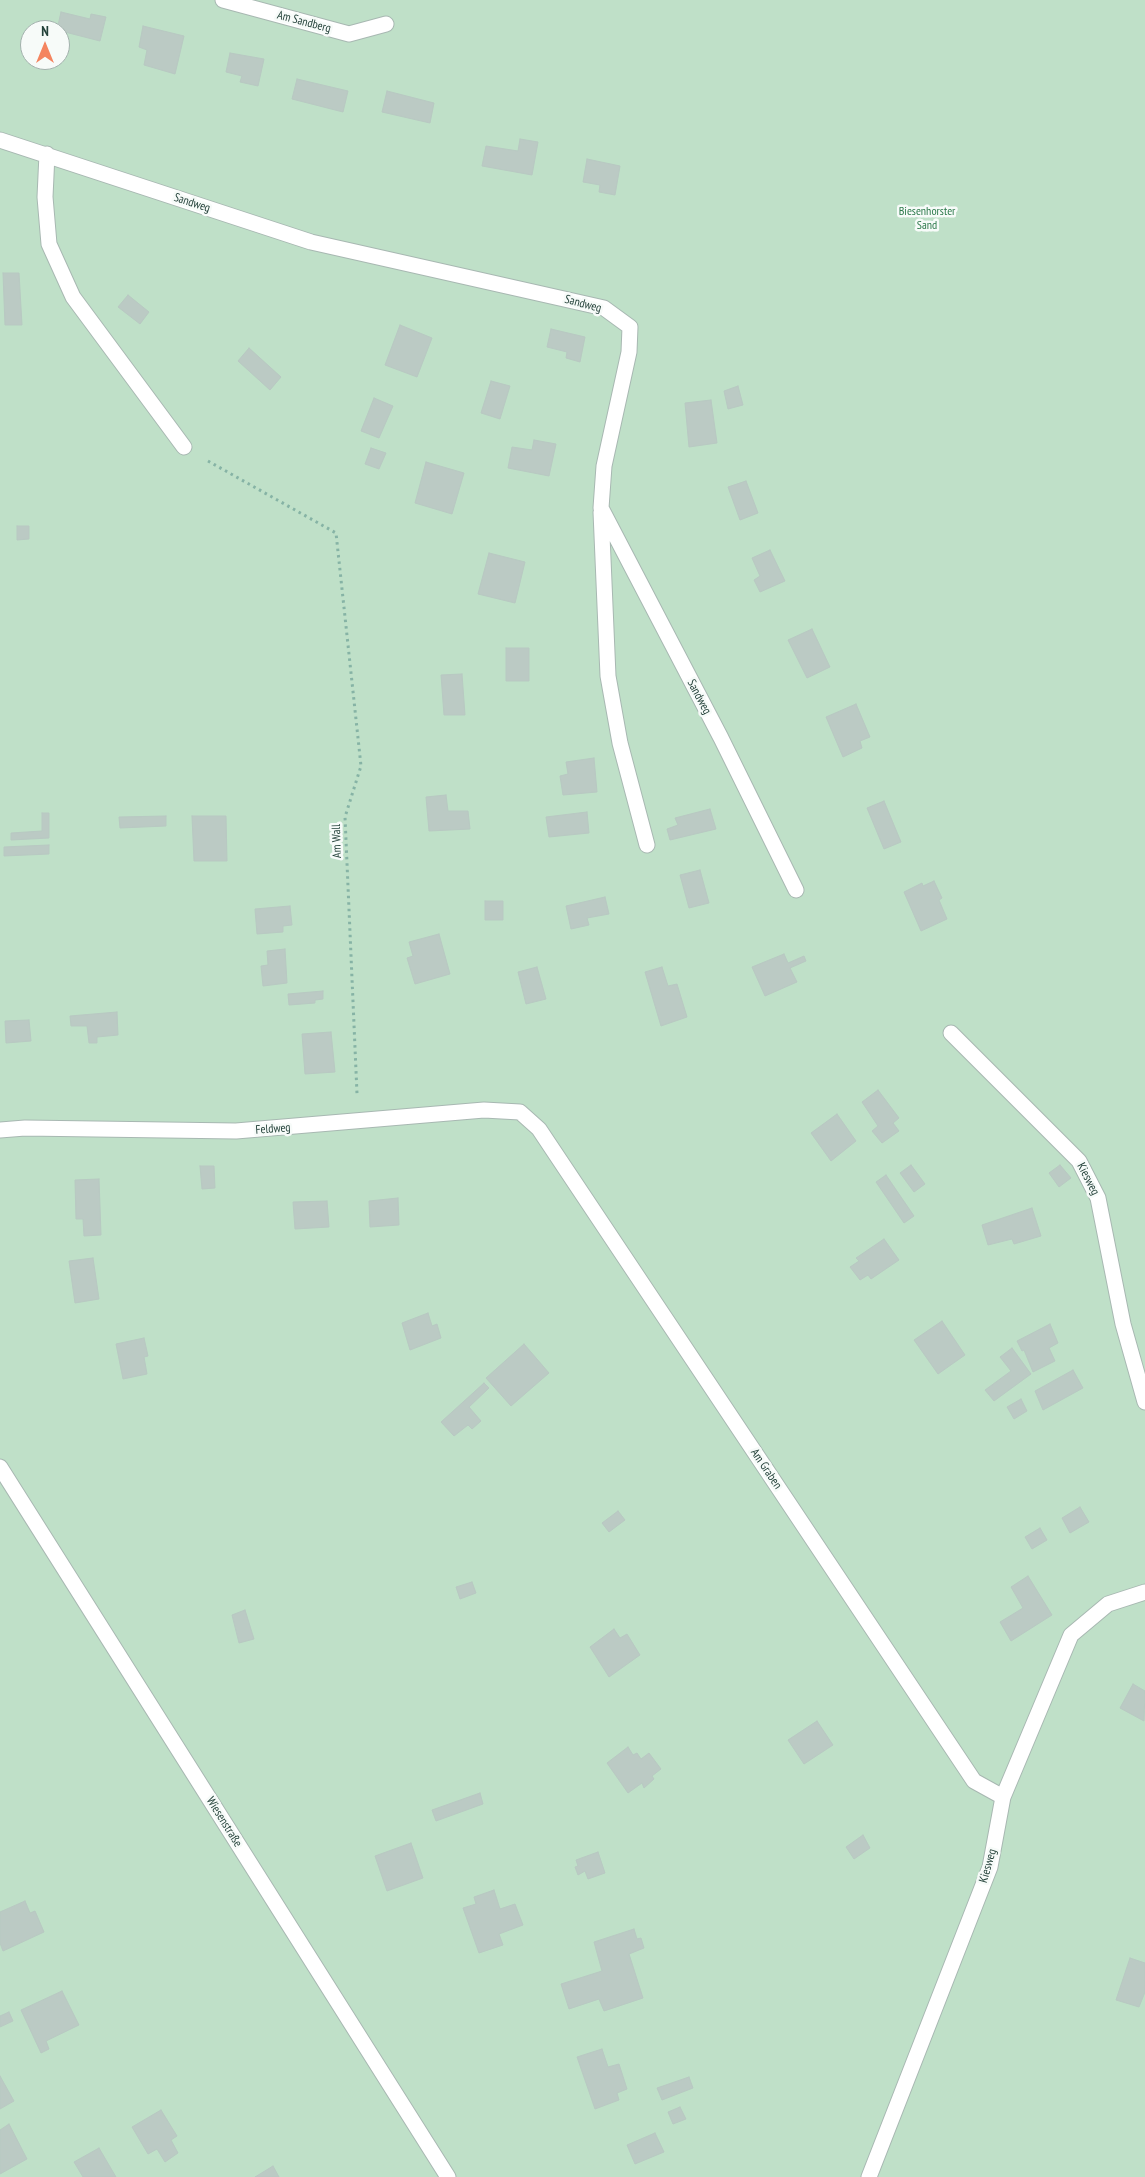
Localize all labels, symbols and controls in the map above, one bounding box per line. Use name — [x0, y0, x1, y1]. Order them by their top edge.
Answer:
street label: Am Sandberg — [276, 8, 332, 36]
north arrow — [20, 20, 70, 70]
text: N — [41, 22, 49, 40]
street label: Sandweg — [172, 190, 212, 216]
park label: Biesenhorster Sand — [899, 205, 955, 233]
street label: Sandweg — [563, 292, 603, 316]
street label: Sandweg — [684, 677, 714, 717]
street label: Am Wall — [329, 824, 345, 858]
street label: Feldweg — [255, 1121, 291, 1137]
street label: Kiesweg — [1074, 1160, 1102, 1198]
street label: Am Graben — [747, 1446, 785, 1492]
street label: Wiesenstraße — [203, 1794, 245, 1850]
street label: Kiesweg — [976, 1847, 1000, 1885]

